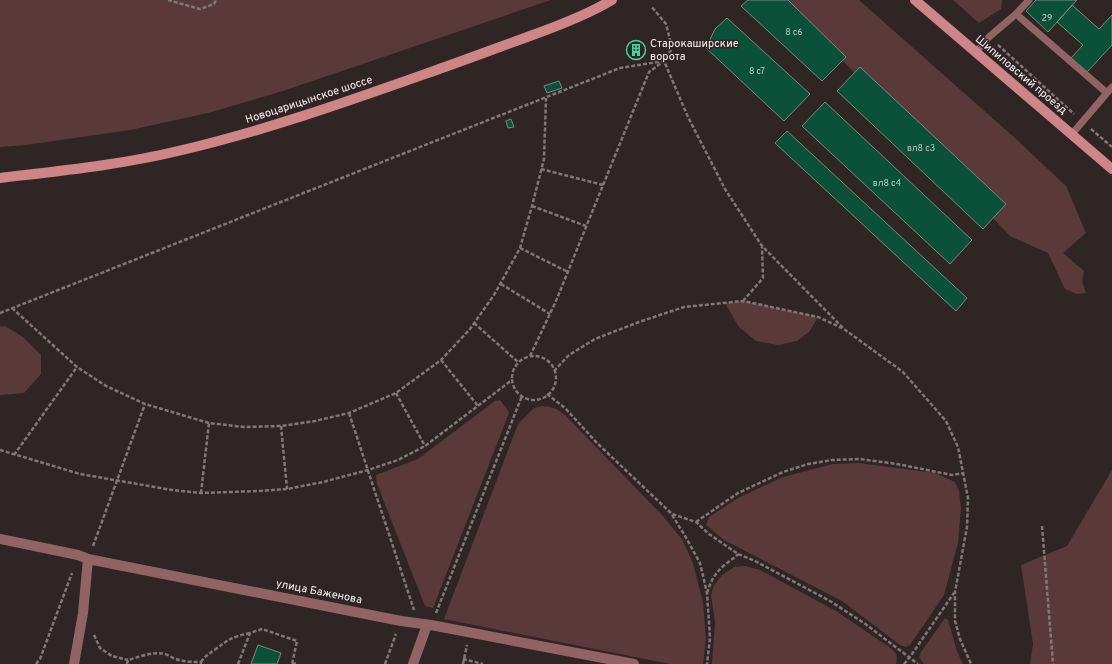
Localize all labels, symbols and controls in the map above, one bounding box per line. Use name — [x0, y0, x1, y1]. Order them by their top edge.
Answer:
house number: 29 — [1042, 13, 1052, 24]
house number: 8 с6 — [785, 27, 803, 38]
street label: Шипиловский проезд — [972, 32, 1070, 118]
place label: Старокаширские ворота — [650, 37, 739, 64]
building icon: Старокаширские ворота — [625, 39, 647, 61]
house number: 8 с7 — [749, 66, 765, 77]
street label: Новоцарицынское шоссе — [244, 73, 374, 127]
house number: вл8 с3 — [907, 143, 935, 154]
house number: вл8 с4 — [873, 178, 902, 189]
street label: улица Баженова — [275, 577, 363, 607]

